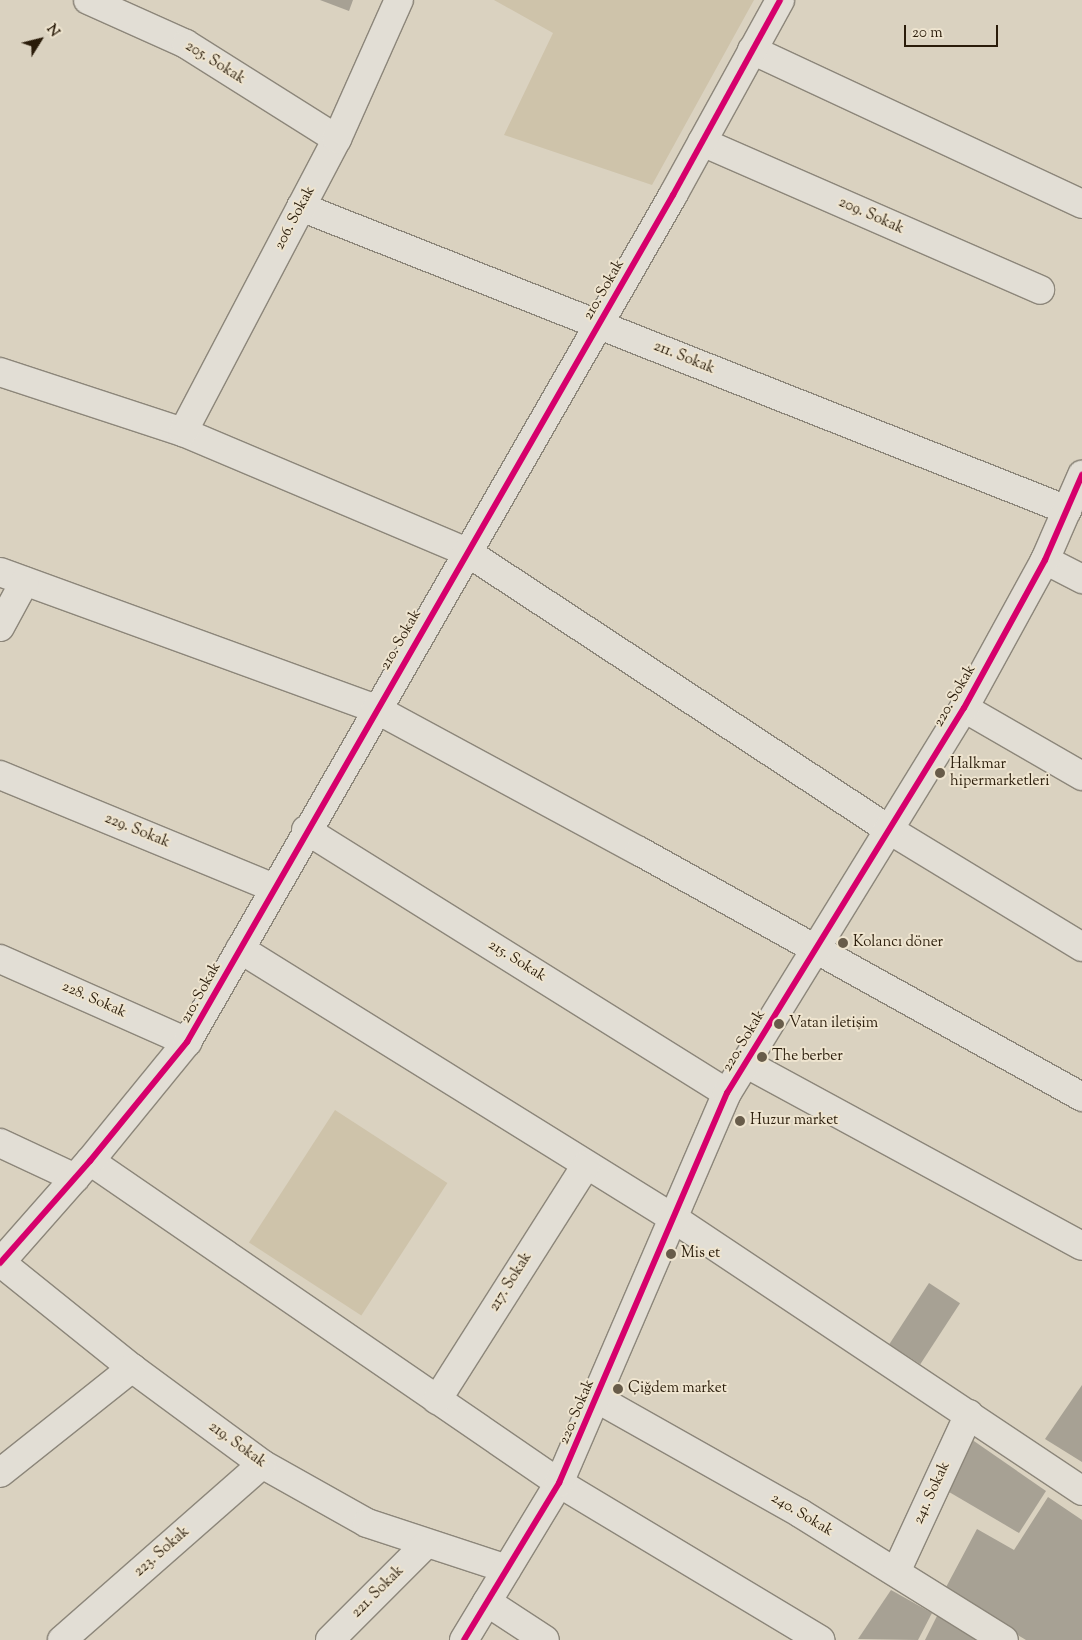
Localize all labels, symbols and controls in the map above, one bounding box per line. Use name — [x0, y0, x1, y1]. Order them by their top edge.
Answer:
north arrow — [15, 15, 65, 65]
scale bar — [907, 15, 1001, 47]
text: N — [41, 21, 64, 42]
text: 20 m — [912, 23, 943, 44]
street label: 205. Sokak — [182, 38, 248, 88]
street label: 206. Sokak — [271, 183, 319, 253]
street label: 209. Sokak — [836, 194, 906, 238]
street label: 210. Sokak — [580, 257, 628, 323]
street label: 211. Sokak — [651, 338, 717, 378]
street label: 210. Sokak — [377, 607, 425, 673]
street label: 220. Sokak — [930, 662, 980, 730]
place label: Halkmar hipermarketleri — [950, 755, 1049, 790]
marker: Halkmar hipermarketleri — [934, 767, 946, 779]
street label: 229. Sokak — [102, 810, 172, 852]
place label: Kolancı döner — [853, 934, 943, 952]
street label: 215. Sokak — [485, 936, 549, 986]
marker: Kolancı döner — [837, 937, 849, 949]
street label: 210. Sokak — [177, 959, 225, 1027]
street label: 228. Sokak — [59, 978, 129, 1022]
street label: 220. Sokak — [719, 1007, 769, 1075]
place label: Vatan iletişim — [789, 1015, 878, 1033]
marker: Vatan iletişim — [773, 1018, 785, 1030]
place label: The berber — [772, 1048, 843, 1066]
marker: The berber — [756, 1051, 768, 1063]
place label: Huzur market — [750, 1112, 838, 1130]
marker: Huzur market — [734, 1115, 746, 1127]
place label: Mis et — [681, 1245, 720, 1263]
marker: Mis et — [665, 1248, 677, 1260]
street label: 217. Sokak — [486, 1249, 536, 1315]
street label: 220. Sokak — [555, 1377, 599, 1447]
place label: Çiğdem market — [628, 1380, 727, 1398]
marker: Çiğdem market — [612, 1383, 624, 1395]
street label: 219. Sokak — [205, 1418, 269, 1472]
street label: 241. Sokak — [910, 1459, 954, 1527]
street label: 240. Sokak — [768, 1489, 836, 1541]
street label: 223. Sokak — [131, 1523, 193, 1581]
street label: 221. Sokak — [348, 1562, 408, 1622]

